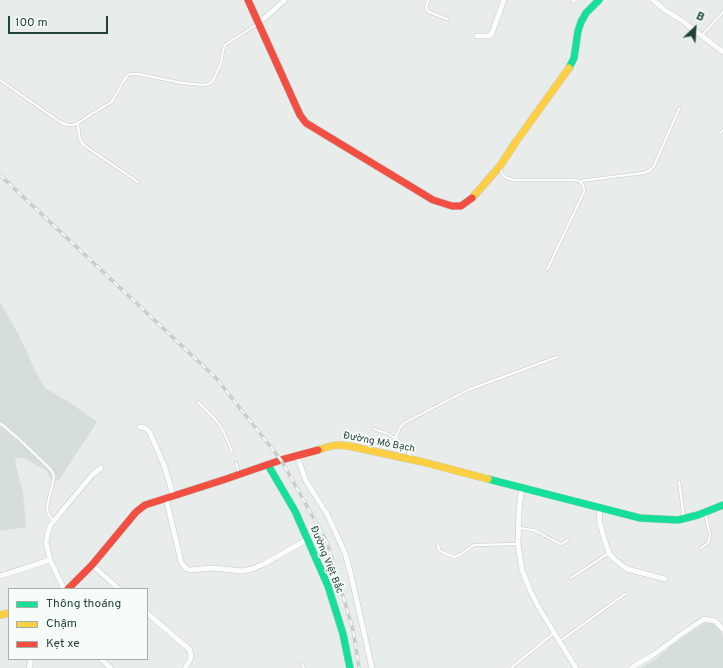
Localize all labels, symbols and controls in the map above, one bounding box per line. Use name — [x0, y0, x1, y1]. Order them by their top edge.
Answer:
scale bar — [10, 8, 110, 34]
north arrow — [675, 8, 715, 48]
text: B — [694, 9, 706, 25]
text: 100 m — [15, 15, 48, 31]
street label: Đường Mỏ Bạch — [342, 430, 416, 456]
street label: Đường Việt Bắc — [307, 525, 345, 595]
legend — [8, 588, 148, 660]
text: Thông thoáng — [46, 596, 121, 612]
text: Chậm — [46, 616, 77, 632]
text: Kẹt xe — [46, 636, 80, 652]

